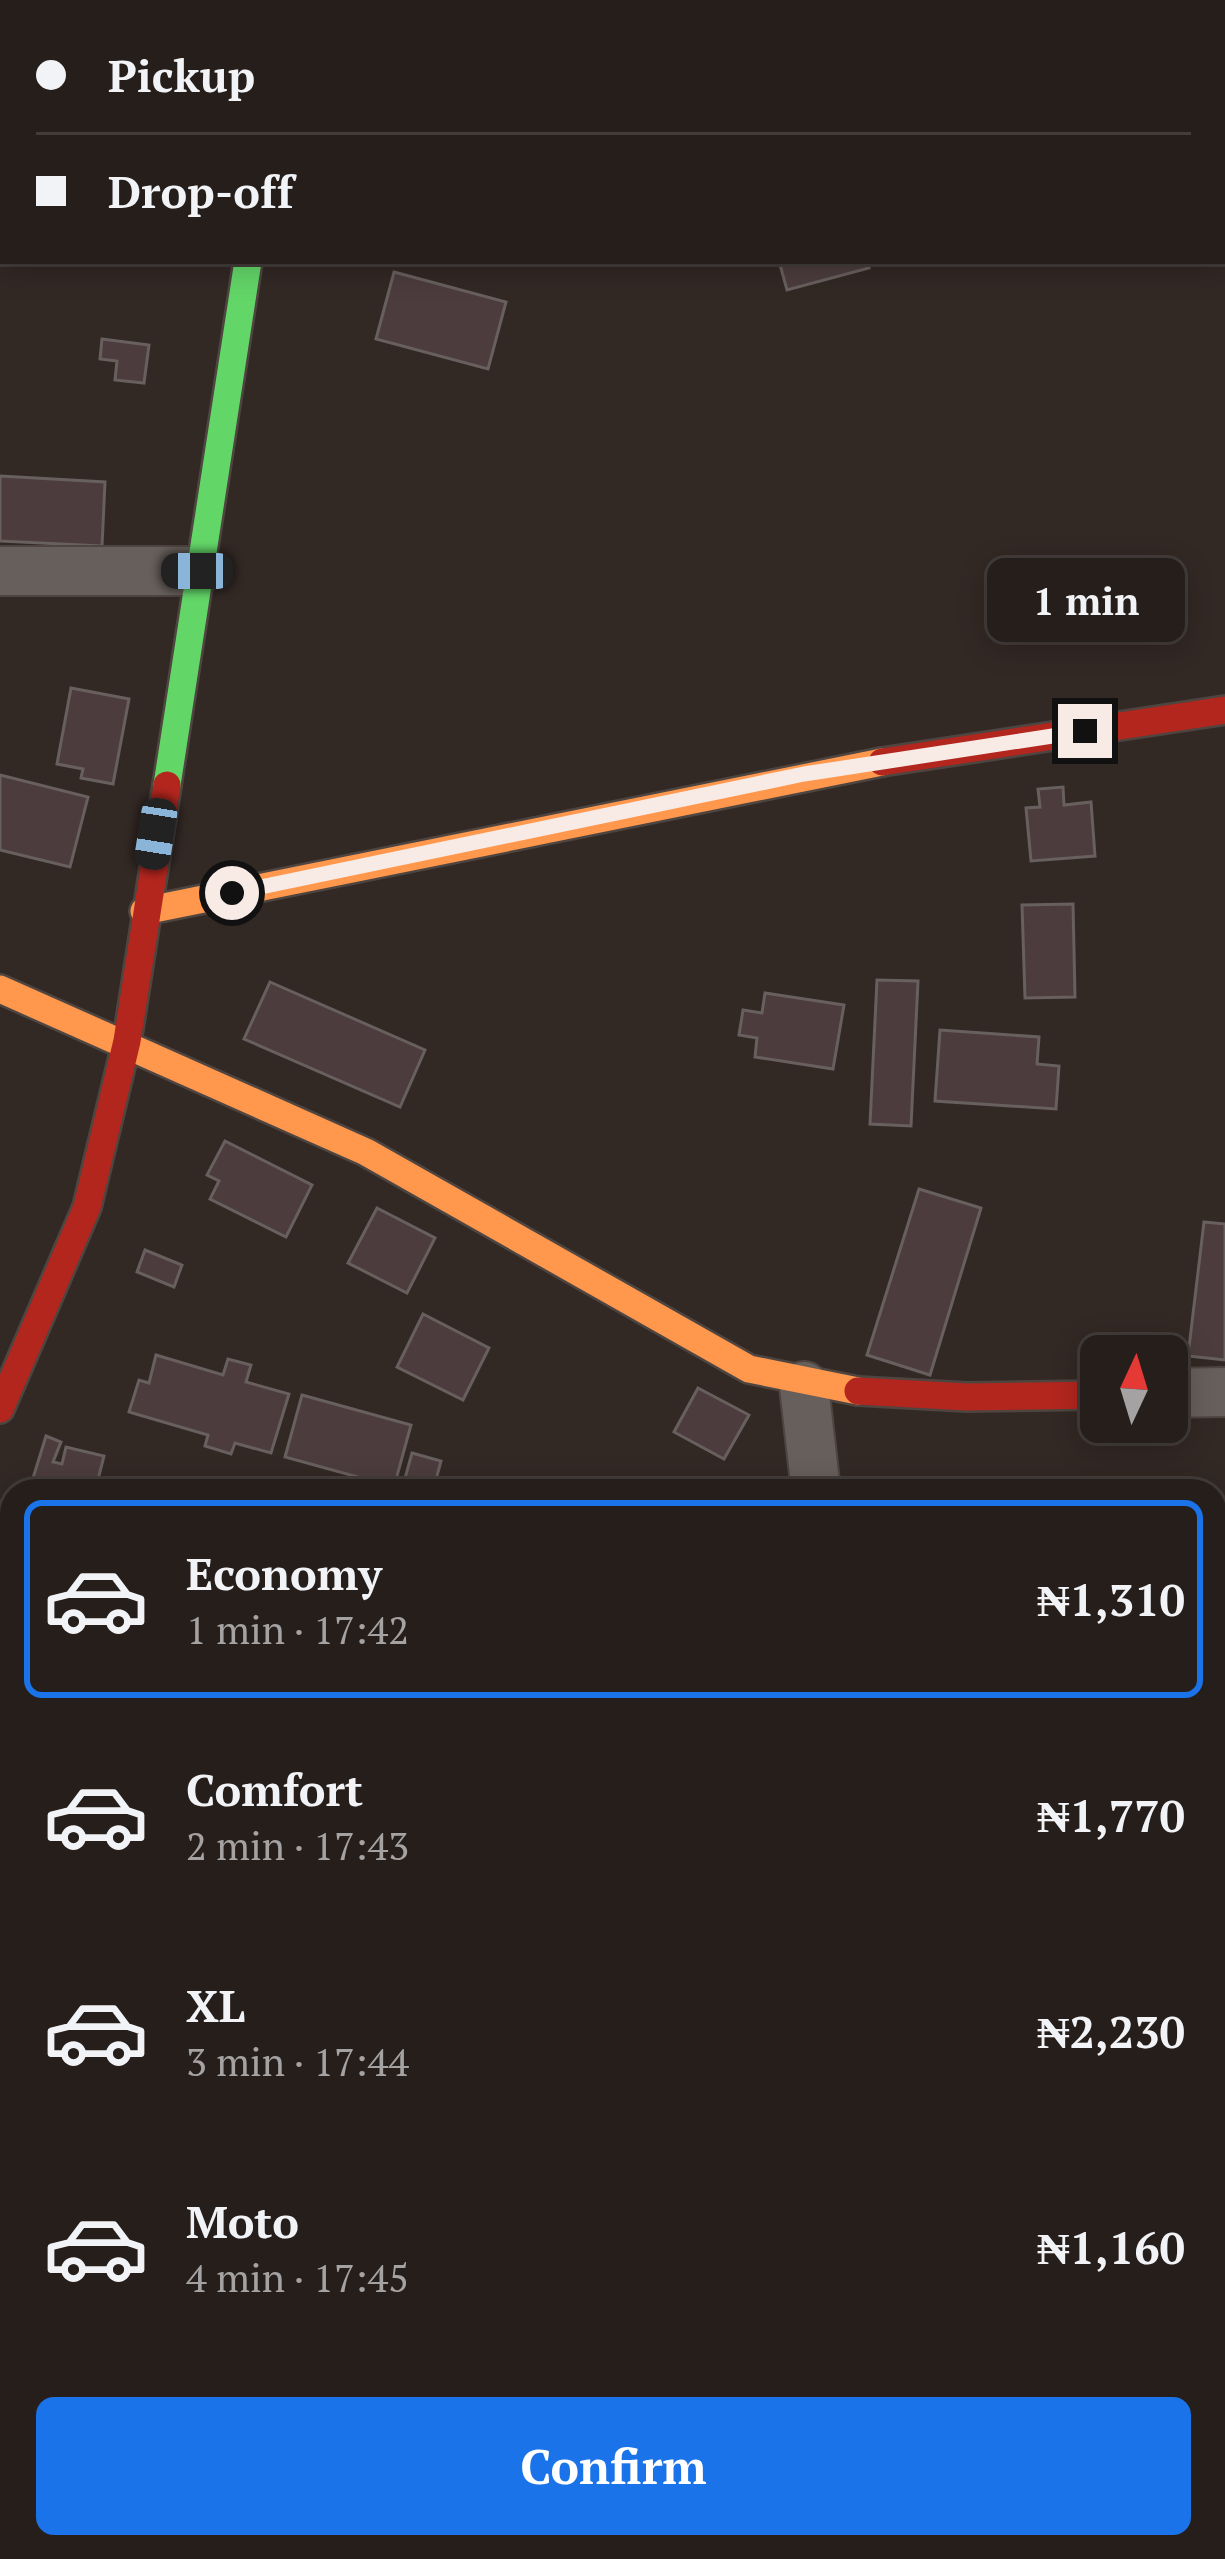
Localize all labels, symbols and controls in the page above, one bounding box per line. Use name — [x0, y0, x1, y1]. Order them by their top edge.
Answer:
text: Pickup — [108, 45, 255, 105]
text: Drop-off — [108, 161, 294, 221]
car — [161, 553, 233, 589]
callout: 1 min — [986, 557, 1184, 641]
text: 1 min — [1033, 574, 1139, 626]
route end — [1058, 704, 1112, 758]
car — [133, 796, 179, 872]
route start — [205, 866, 259, 920]
north arrow — [1080, 1335, 1188, 1443]
map controls — [1080, 1335, 1188, 1443]
text: Economy — [186, 1543, 382, 1603]
icon: car — [42, 1545, 150, 1653]
text: ₦1,310 — [1037, 1569, 1185, 1629]
text: 1 min · 17:42 — [186, 1603, 409, 1655]
text: Comfort — [186, 1759, 363, 1819]
icon: car — [42, 1761, 150, 1869]
text: ₦1,770 — [1037, 1785, 1185, 1845]
text: 2 min · 17:43 — [186, 1819, 409, 1871]
text: XL — [186, 1975, 245, 2035]
icon: car — [42, 1977, 150, 2085]
text: ₦2,230 — [1037, 2001, 1185, 2061]
text: 3 min · 17:44 — [186, 2035, 409, 2087]
text: Moto — [186, 2191, 299, 2251]
icon: car — [42, 2193, 150, 2301]
text: ₦1,160 — [1037, 2217, 1185, 2277]
text: 4 min · 17:45 — [186, 2251, 409, 2303]
button: Confirm — [36, 2397, 1191, 2535]

